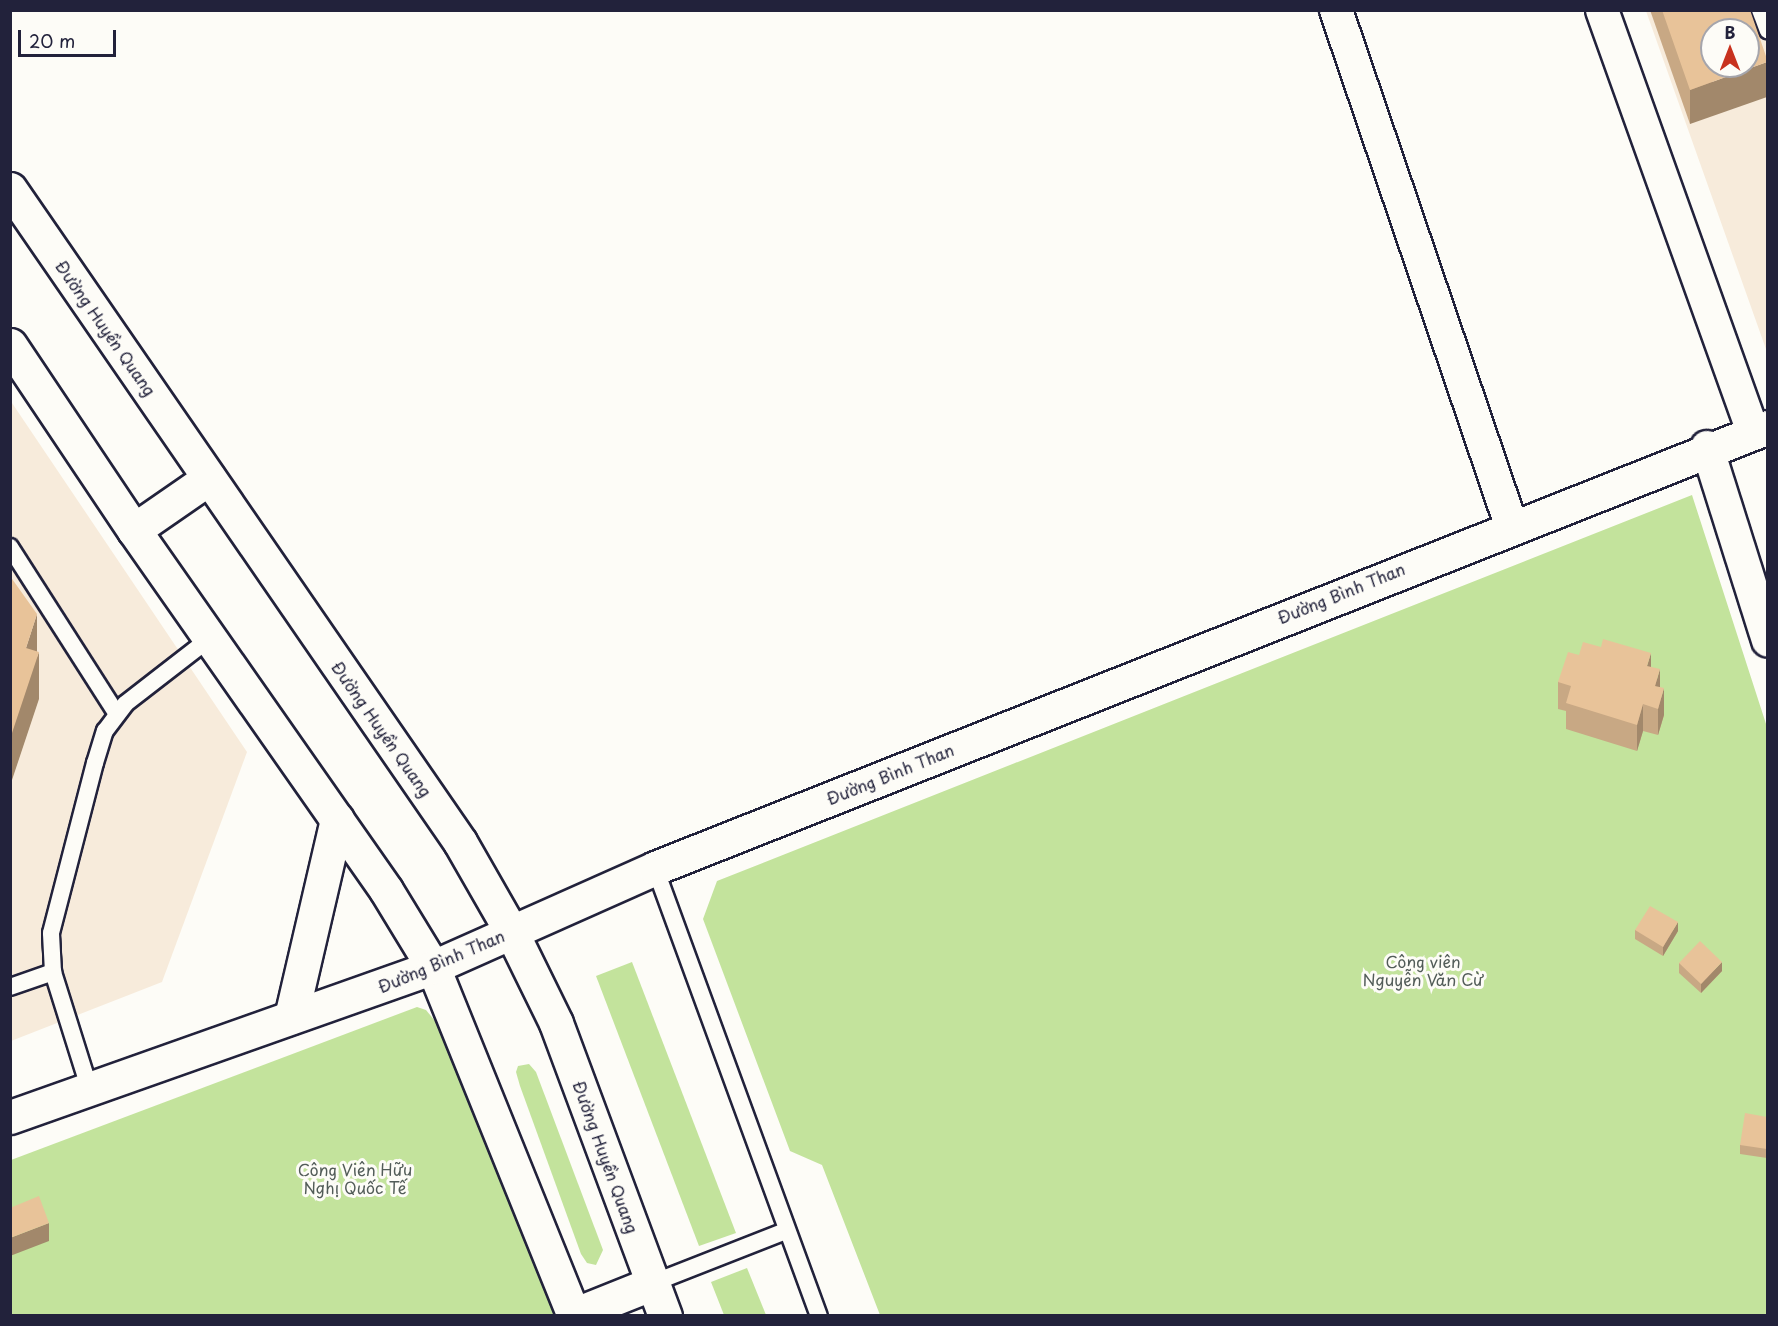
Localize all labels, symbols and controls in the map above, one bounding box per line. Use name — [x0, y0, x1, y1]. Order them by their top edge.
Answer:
scale bar — [21, 18, 118, 56]
north arrow — [1700, 18, 1760, 78]
text: B — [1725, 20, 1735, 44]
text: 20 m — [29, 27, 75, 54]
street label: Đường Huyền Quang — [52, 256, 160, 400]
street label: Đường Bình Than — [1274, 559, 1408, 627]
street label: Đường Huyền Quang — [328, 657, 436, 801]
street label: Đường Bình Than — [823, 740, 957, 808]
street label: Đường Bình Than — [374, 926, 508, 996]
park label: Công viên Nguyễn Văn Cừ — [1363, 951, 1483, 989]
street label: Đường Huyền Quang — [569, 1078, 643, 1236]
park label: Công Viên Hữu Nghị Quốc Tế — [298, 1159, 412, 1197]

